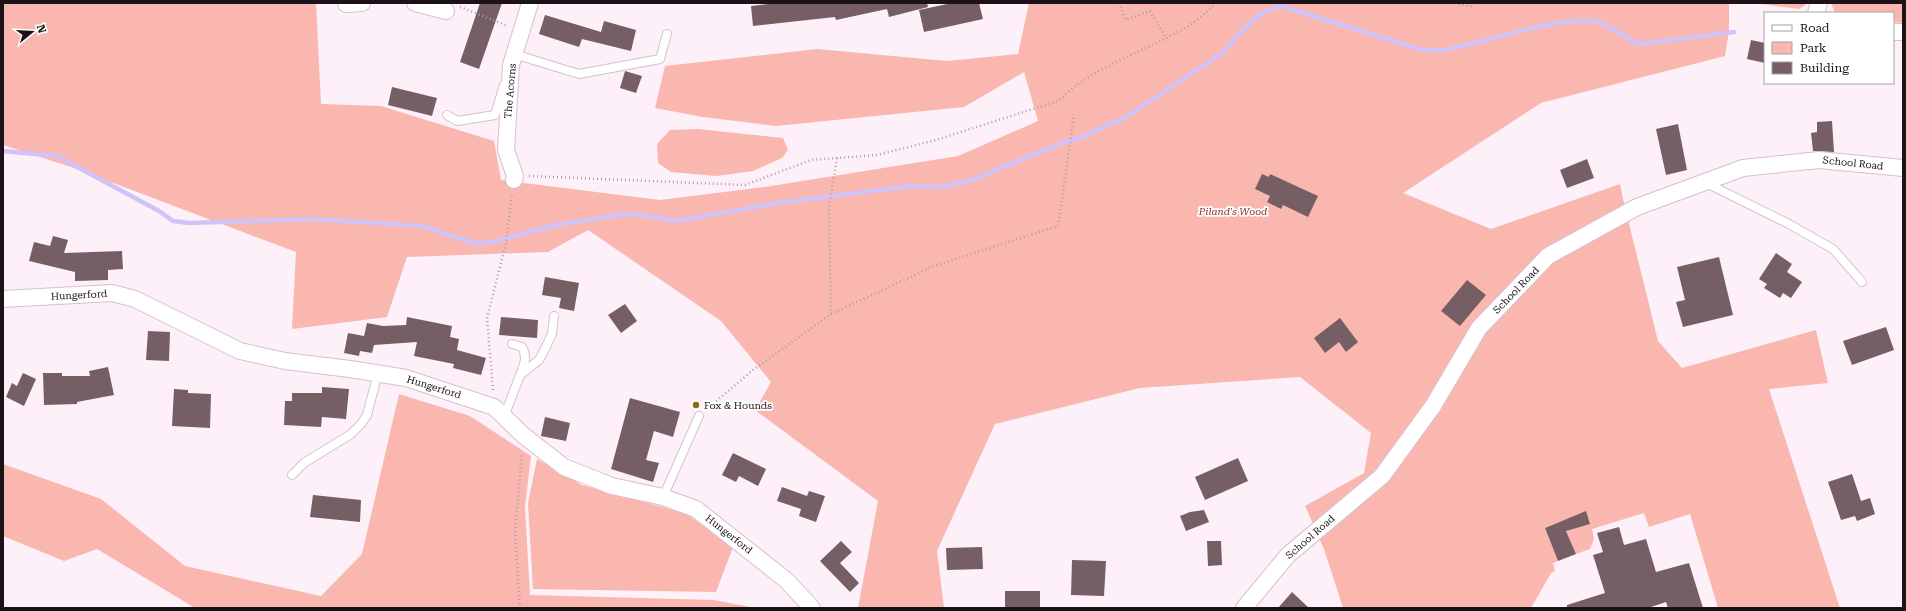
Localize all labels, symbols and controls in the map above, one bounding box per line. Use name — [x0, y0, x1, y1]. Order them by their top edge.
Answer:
north arrow — [12, 12, 52, 52]
legend — [1764, 12, 1894, 84]
text: Road — [1800, 21, 1830, 35]
text: N — [34, 23, 49, 36]
text: Park — [1800, 41, 1827, 55]
text: Building — [1800, 61, 1849, 75]
street label: The Acorns — [502, 63, 518, 119]
street label: School Road — [1822, 154, 1884, 172]
park label: Piland's Wood — [1198, 206, 1267, 217]
street label: School Road — [1491, 264, 1542, 316]
street label: Hungerford — [51, 288, 108, 302]
street label: Hungerford — [405, 373, 463, 401]
marker: Fox & Hounds — [691, 400, 701, 410]
place label: Fox & Hounds — [704, 400, 772, 411]
street label: Hungerford — [703, 512, 755, 556]
street label: School Road — [1283, 512, 1337, 561]

